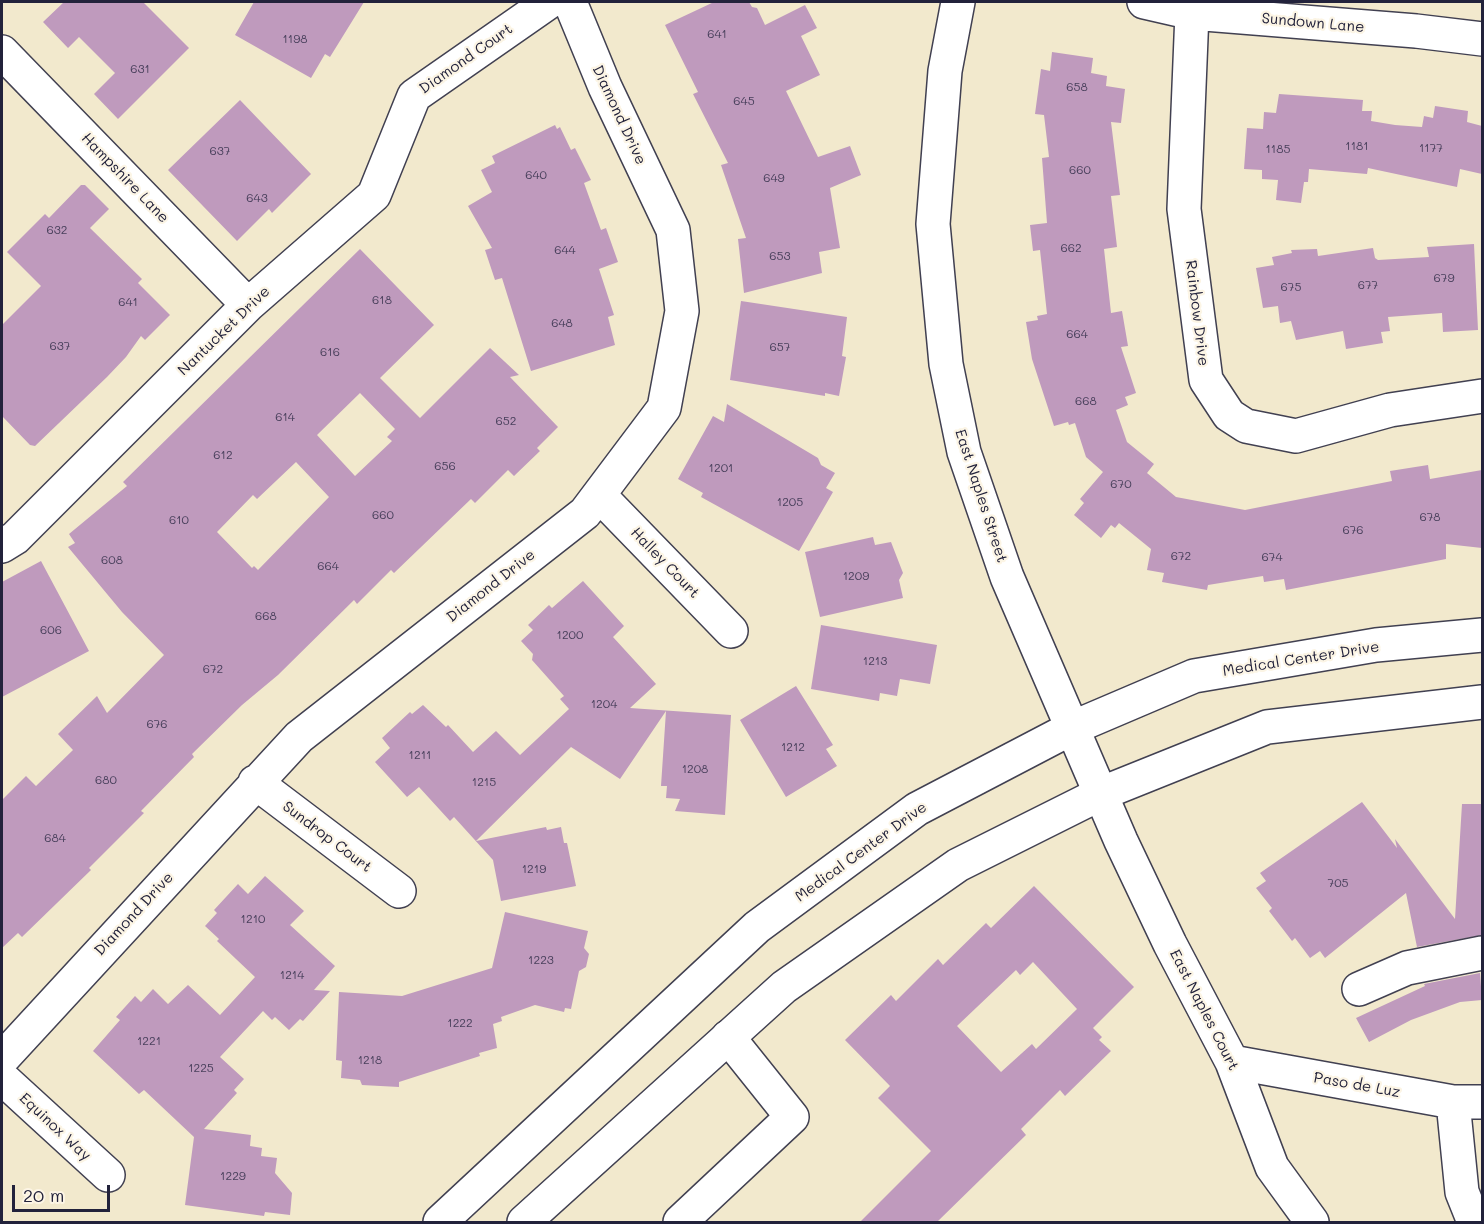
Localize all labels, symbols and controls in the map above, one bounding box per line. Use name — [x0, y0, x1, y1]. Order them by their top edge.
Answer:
street label: Sundown Lane — [1261, 10, 1365, 36]
street label: Diamond Court — [416, 20, 516, 98]
house number: 641 — [707, 27, 727, 41]
house number: 1198 — [282, 32, 308, 46]
house number: 631 — [130, 62, 150, 76]
street label: Diamond Drive — [588, 63, 650, 167]
house number: 658 — [1066, 80, 1088, 94]
house number: 645 — [733, 94, 755, 108]
street label: Hampshire Lane — [78, 129, 172, 227]
house number: 1181 — [1345, 139, 1369, 153]
house number: 1177 — [1419, 141, 1443, 155]
house number: 1185 — [1266, 142, 1290, 156]
house number: 637 — [210, 144, 230, 158]
house number: 660 — [1069, 163, 1091, 177]
house number: 640 — [525, 168, 547, 182]
house number: 649 — [763, 171, 785, 185]
house number: 643 — [246, 191, 268, 205]
house number: 632 — [47, 223, 67, 237]
house number: 662 — [1060, 241, 1082, 255]
house number: 644 — [554, 243, 576, 257]
house number: 653 — [769, 249, 791, 263]
street label: Rainbow Drive — [1182, 259, 1212, 367]
house number: 679 — [1433, 271, 1455, 285]
house number: 677 — [1358, 278, 1378, 292]
house number: 675 — [1281, 280, 1301, 294]
street label: Nantucket Drive — [174, 283, 274, 379]
house number: 618 — [372, 293, 392, 307]
house number: 641 — [118, 295, 138, 309]
house number: 648 — [551, 316, 573, 330]
house number: 664 — [1066, 327, 1088, 341]
house number: 637 — [50, 339, 70, 353]
house number: 657 — [770, 340, 790, 354]
house number: 616 — [320, 345, 340, 359]
house number: 668 — [1075, 394, 1097, 408]
house number: 614 — [275, 410, 295, 424]
house number: 652 — [496, 414, 516, 428]
street label: East Naples Street — [951, 427, 1011, 565]
house number: 612 — [213, 448, 233, 462]
house number: 656 — [434, 459, 456, 473]
house number: 1201 — [709, 461, 733, 475]
house number: 670 — [1110, 477, 1132, 491]
house number: 1205 — [777, 495, 803, 509]
house number: 660 — [372, 508, 394, 522]
house number: 678 — [1419, 510, 1441, 524]
house number: 610 — [169, 513, 189, 527]
house number: 676 — [1342, 523, 1364, 537]
street label: Halley Court — [627, 524, 703, 602]
street label: Diamond Drive — [443, 546, 539, 626]
house number: 672 — [1171, 549, 1191, 563]
house number: 674 — [1262, 550, 1282, 564]
house number: 608 — [101, 553, 123, 567]
house number: 664 — [317, 559, 339, 573]
house number: 1209 — [843, 569, 869, 583]
house number: 668 — [255, 609, 277, 623]
house number: 606 — [40, 623, 62, 637]
house number: 1200 — [557, 628, 583, 642]
street label: Medical Center Drive — [1221, 638, 1381, 680]
house number: 1213 — [863, 654, 887, 668]
house number: 672 — [203, 662, 223, 676]
house number: 1204 — [591, 697, 617, 711]
house number: 676 — [146, 717, 168, 731]
house number: 1212 — [781, 740, 805, 754]
house number: 1211 — [409, 748, 431, 762]
house number: 1208 — [682, 762, 708, 776]
house number: 680 — [95, 773, 117, 787]
house number: 1215 — [472, 775, 496, 789]
street label: Sundrop Court — [279, 798, 375, 876]
street label: Medical Center Drive — [792, 798, 930, 906]
house number: 684 — [44, 831, 66, 845]
house number: 1219 — [522, 862, 546, 876]
street label: Diamond Drive — [91, 869, 177, 959]
house number: 705 — [1327, 876, 1349, 890]
house number: 1210 — [241, 912, 265, 926]
street label: East Naples Court — [1166, 946, 1242, 1074]
house number: 1223 — [528, 953, 554, 967]
house number: 1214 — [280, 968, 304, 982]
house number: 1222 — [447, 1016, 473, 1030]
house number: 1221 — [137, 1034, 161, 1048]
house number: 1218 — [358, 1053, 382, 1067]
house number: 1225 — [188, 1061, 214, 1075]
street label: Paso de Luz — [1312, 1069, 1402, 1101]
street label: Equinox Way — [16, 1089, 94, 1165]
house number: 1229 — [220, 1169, 246, 1183]
scale bar — [15, 1173, 112, 1211]
text: 20 m — [23, 1183, 64, 1207]

